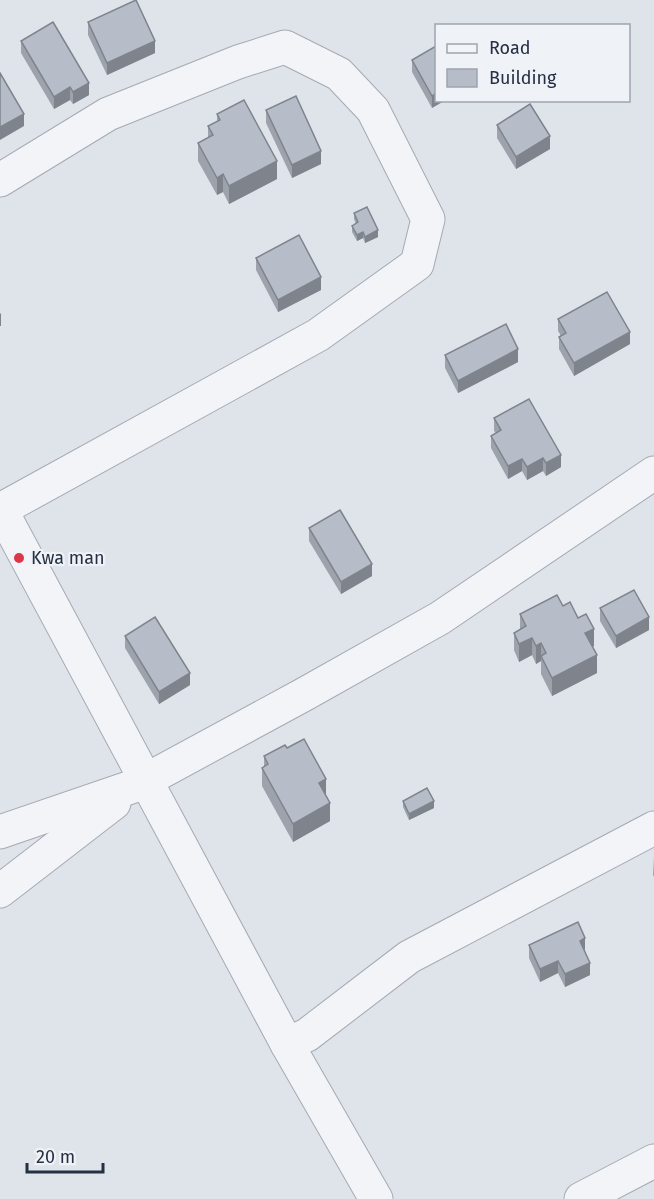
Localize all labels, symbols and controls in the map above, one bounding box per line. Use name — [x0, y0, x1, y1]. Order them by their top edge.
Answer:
legend — [435, 24, 630, 102]
text: Road — [489, 37, 531, 59]
text: Building — [489, 67, 557, 89]
place label: Kwa man — [31, 547, 105, 569]
marker: Kwa man — [12, 551, 26, 565]
scale bar — [27, 1136, 104, 1174]
text: 20 m — [36, 1146, 75, 1168]

